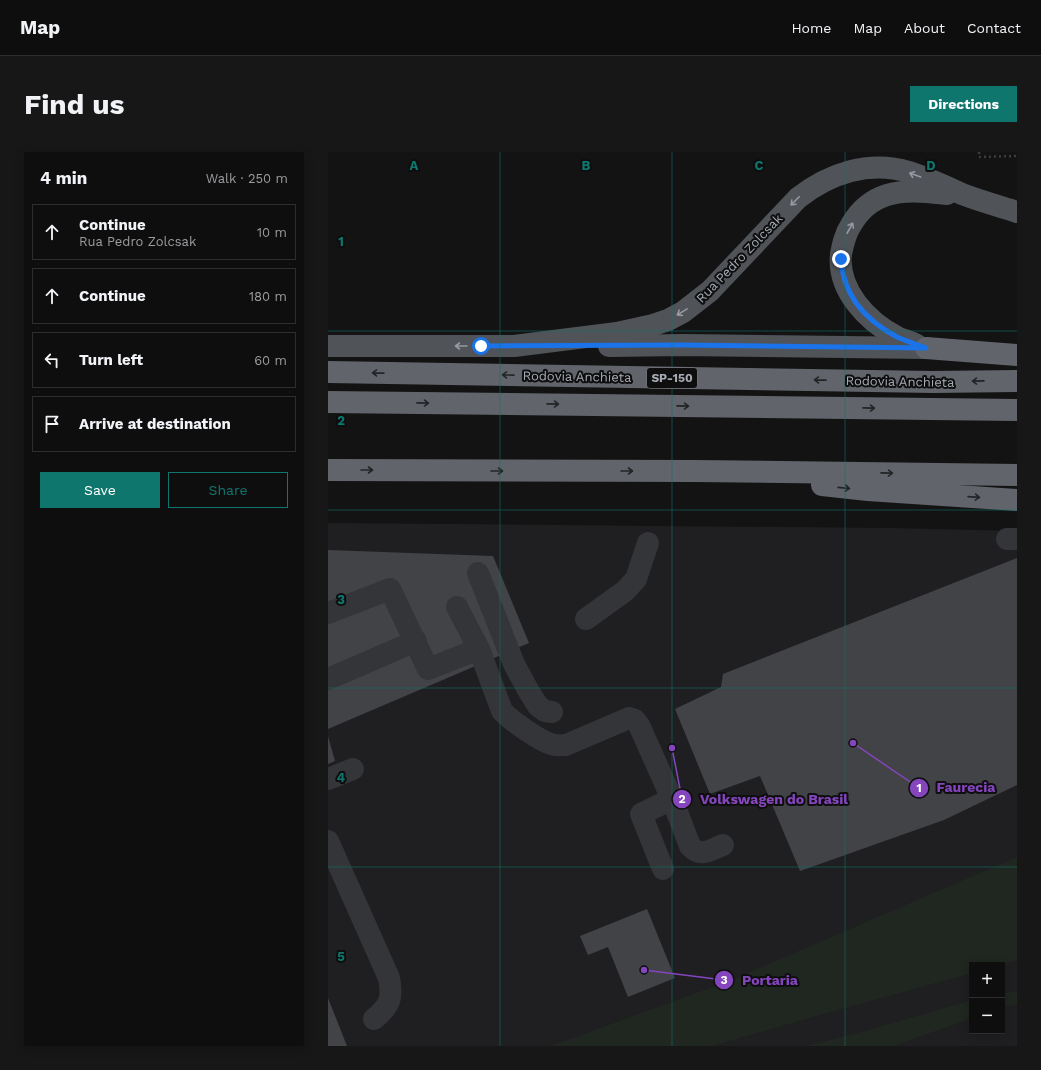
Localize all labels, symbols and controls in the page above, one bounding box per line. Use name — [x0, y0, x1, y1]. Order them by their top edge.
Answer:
text: Map — [20, 16, 60, 39]
text: Home — [791, 20, 831, 36]
text: Map — [853, 20, 882, 36]
text: About — [904, 20, 945, 36]
text: Contact — [967, 20, 1021, 36]
button: Directions — [910, 86, 1017, 122]
text: Find us — [24, 88, 124, 121]
text: A — [410, 158, 419, 173]
text: B — [582, 158, 591, 173]
text: C — [755, 158, 764, 173]
text: D — [926, 158, 936, 173]
text: 4 min — [40, 168, 87, 188]
one-way arrow — [909, 170, 921, 178]
text: Walk · 250 m — [206, 171, 288, 186]
one-way arrow — [790, 196, 800, 206]
street label: Rua Pedro Zolcsak — [693, 210, 786, 306]
text: Continue — [79, 216, 146, 234]
icon: ahead — [41, 221, 63, 243]
one-way arrow — [846, 222, 854, 234]
text: 10 m — [257, 225, 287, 240]
text: Rua Pedro Zolcsak — [79, 234, 196, 249]
text: 1 — [338, 234, 344, 249]
route end — [832, 250, 850, 268]
icon: ahead — [41, 285, 63, 307]
text: Continue — [79, 287, 146, 305]
text: 180 m — [249, 289, 287, 304]
one-way arrow — [676, 308, 688, 316]
route start — [472, 337, 490, 355]
one-way arrow — [455, 342, 468, 350]
icon: left — [41, 349, 63, 371]
text: Turn left — [79, 351, 143, 369]
text: 60 m — [254, 353, 287, 368]
street label: Rodovia Anchieta — [522, 368, 632, 385]
road number: SP-150 — [647, 368, 697, 388]
one-way arrow — [372, 369, 385, 377]
one-way arrow — [502, 371, 515, 379]
street label: Rodovia Anchieta — [845, 373, 955, 390]
one-way arrow — [814, 376, 827, 384]
one-way arrow — [972, 377, 985, 385]
one-way arrow — [416, 399, 429, 407]
one-way arrow — [546, 401, 559, 408]
one-way arrow — [676, 402, 689, 410]
one-way arrow — [862, 404, 875, 412]
icon: arrive — [41, 413, 63, 435]
text: 2 — [337, 413, 345, 428]
text: Arrive at destination — [79, 415, 231, 433]
one-way arrow — [360, 466, 373, 474]
one-way arrow — [490, 467, 503, 475]
one-way arrow — [620, 467, 633, 475]
one-way arrow — [880, 469, 893, 477]
button: Save — [40, 472, 160, 508]
button: Share — [168, 472, 288, 508]
one-way arrow — [837, 484, 850, 491]
one-way arrow — [967, 494, 980, 501]
text: 3 — [337, 592, 345, 607]
text: 4 — [337, 770, 346, 785]
callout: Faurecia — [909, 775, 1004, 801]
text: Faurecia — [937, 779, 996, 795]
text: 1 — [916, 781, 922, 795]
callout: Volkswagen do Brasil — [672, 786, 856, 812]
text: Volkswagen do Brasil — [700, 791, 848, 807]
text: 2 — [678, 792, 686, 806]
text: 5 — [337, 949, 345, 964]
map controls — [969, 962, 1005, 1034]
button: + — [969, 962, 1005, 998]
callout: Portaria — [714, 967, 806, 993]
text: Portaria — [742, 972, 799, 988]
text: 3 — [720, 973, 728, 987]
button: − — [969, 998, 1005, 1034]

